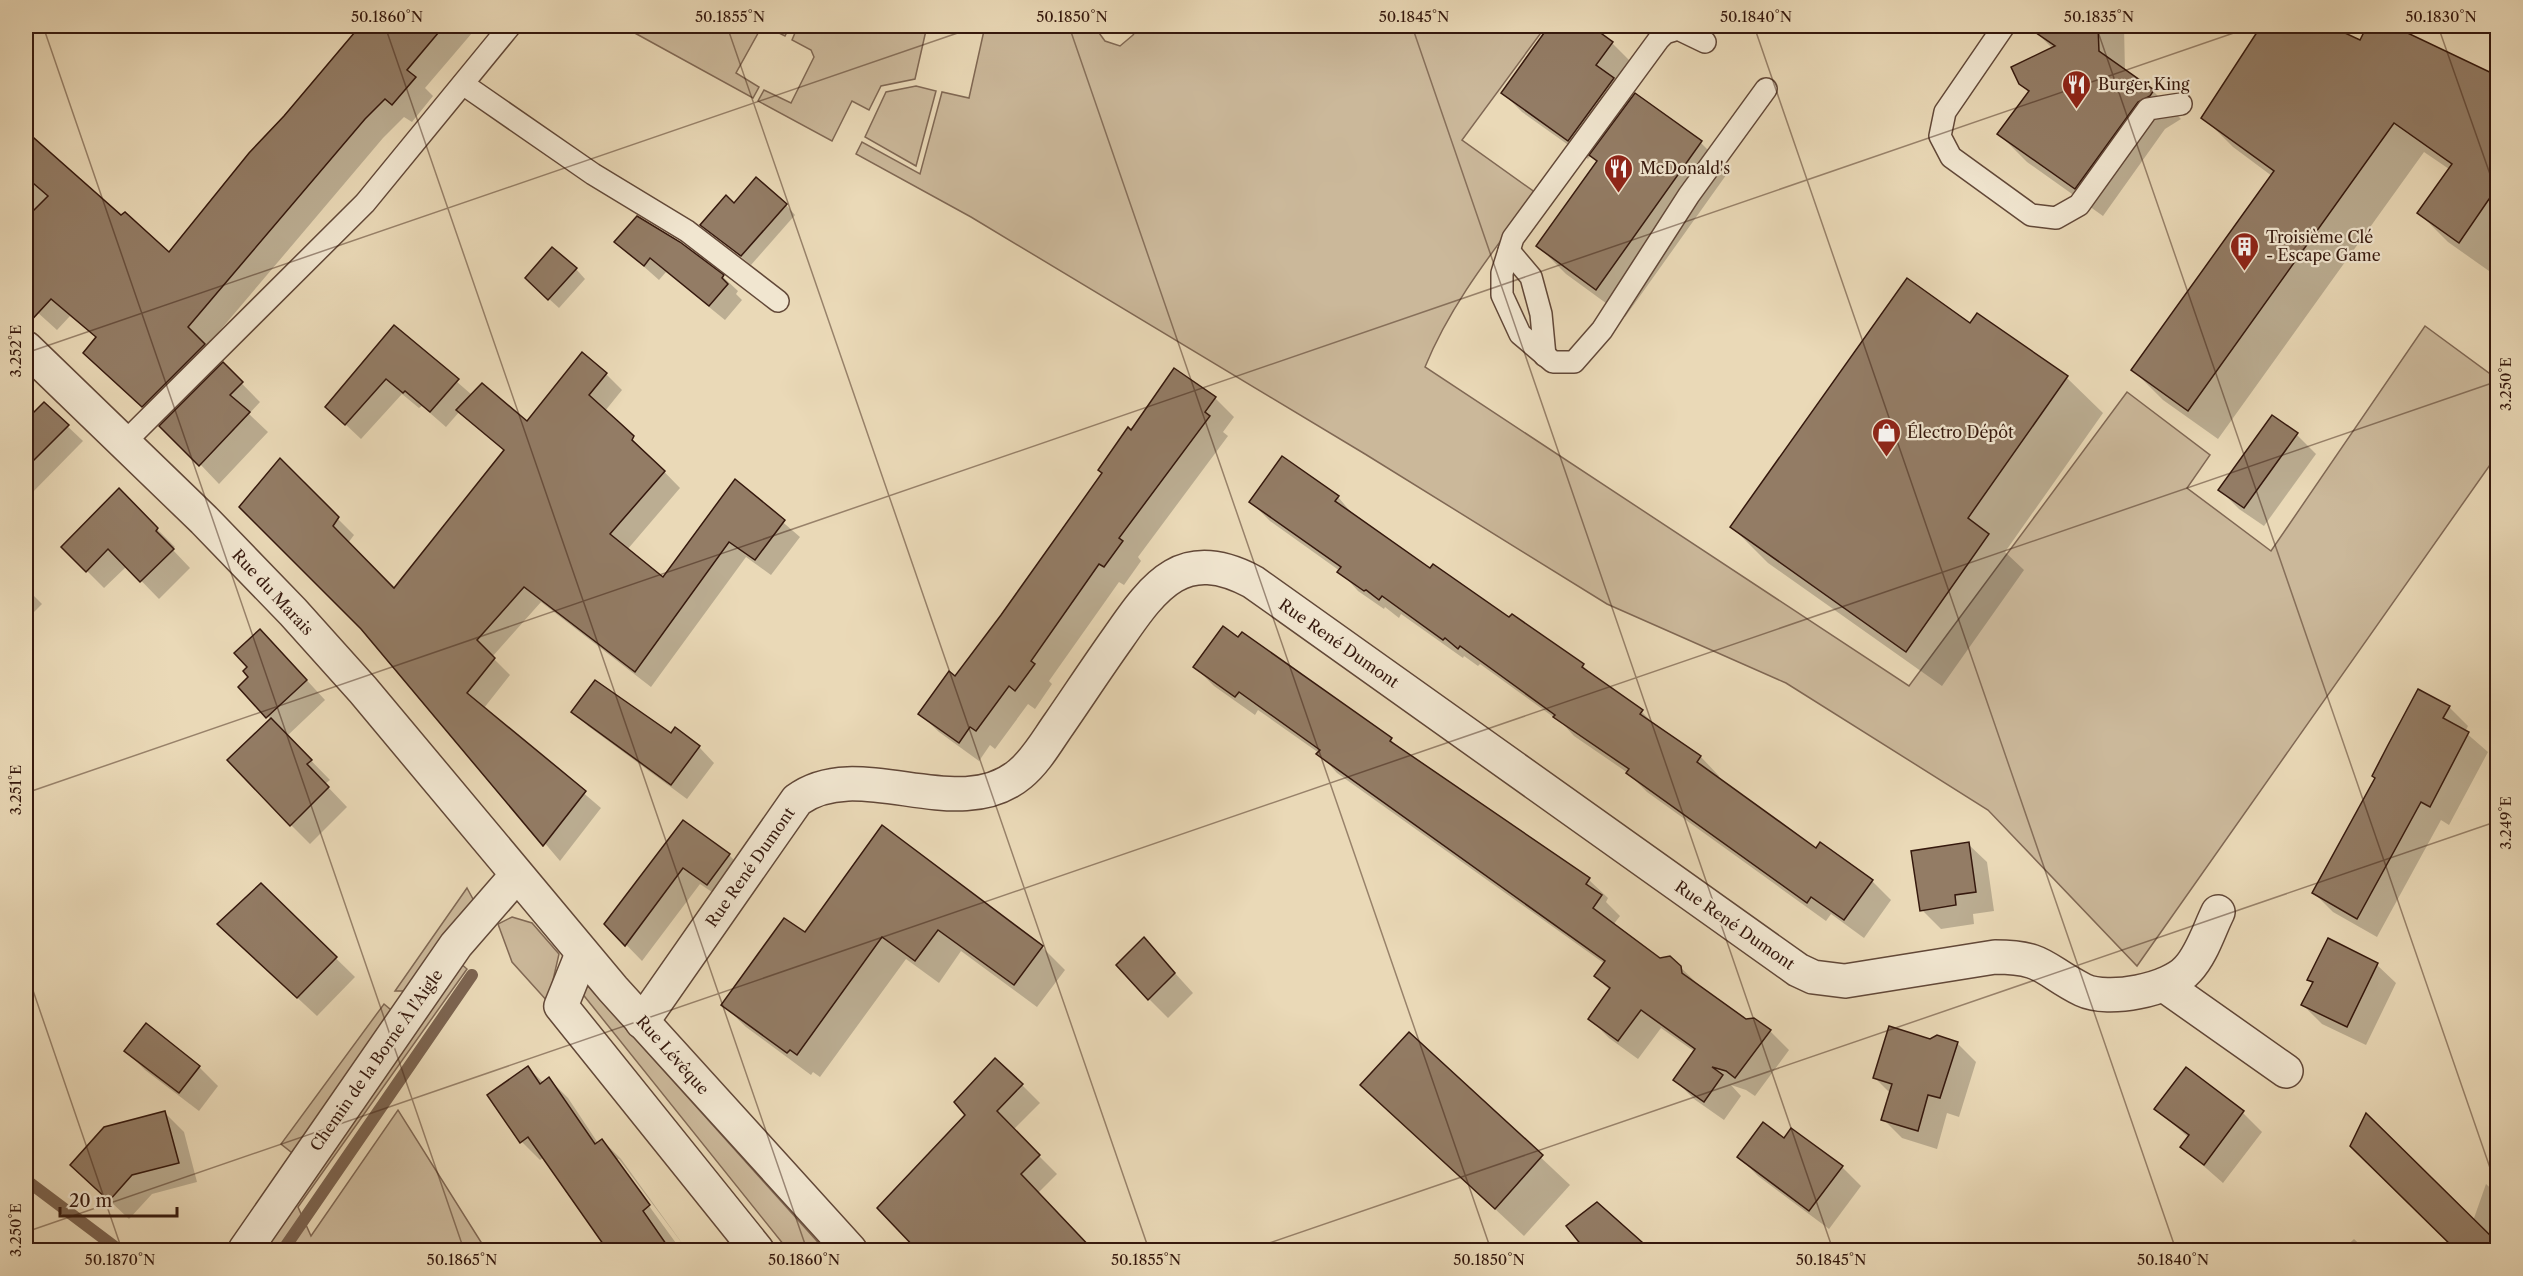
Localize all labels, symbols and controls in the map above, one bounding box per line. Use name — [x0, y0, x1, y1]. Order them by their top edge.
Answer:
text: 50.1860°N — [351, 7, 423, 26]
text: 50.1855°N — [695, 7, 765, 26]
text: 50.1850°N — [1036, 7, 1108, 26]
text: 50.1845°N — [1379, 7, 1449, 26]
text: 50.1840°N — [1720, 7, 1792, 26]
text: 50.1835°N — [2064, 7, 2134, 26]
text: 50.1830°N — [2405, 7, 2477, 26]
restaurant icon: Burger King — [2061, 68, 2093, 110]
place label: Burger King — [2098, 74, 2190, 94]
restaurant icon: McDonald's — [1603, 152, 1635, 194]
place label: McDonald's — [1640, 158, 1730, 178]
place label: Troisième Clé - Escape Game — [2266, 227, 2381, 265]
building icon: Troisième Clé - Escape Game — [2229, 230, 2261, 272]
text: 3.252°E — [6, 325, 25, 377]
text: 3.250°E — [2496, 357, 2515, 411]
shop icon: Électro Dépôt — [1870, 416, 1902, 458]
place label: Électro Dépôt — [1907, 422, 2014, 442]
street label: Rue du Marais — [228, 545, 318, 639]
street label: Rue René Dumont — [1275, 594, 1403, 692]
text: 3.251°E — [6, 765, 25, 815]
text: 3.249°E — [2496, 796, 2515, 850]
street label: Rue René Dumont — [701, 803, 799, 931]
street label: Rue René Dumont — [1671, 876, 1799, 974]
street label: Chemin de la Borne À l'Aigle — [305, 965, 447, 1155]
street label: Rue Lévêque — [632, 1011, 714, 1099]
scale bar — [60, 1180, 177, 1218]
text: 20 m — [69, 1190, 113, 1212]
text: 3.250°E — [6, 1203, 25, 1257]
text: 50.1870°N — [85, 1250, 155, 1269]
text: 50.1865°N — [427, 1250, 497, 1269]
text: 50.1860°N — [768, 1250, 840, 1269]
text: 50.1855°N — [1111, 1250, 1181, 1269]
text: 50.1850°N — [1453, 1250, 1525, 1269]
text: 50.1845°N — [1796, 1250, 1866, 1269]
text: 50.1840°N — [2137, 1250, 2209, 1269]

